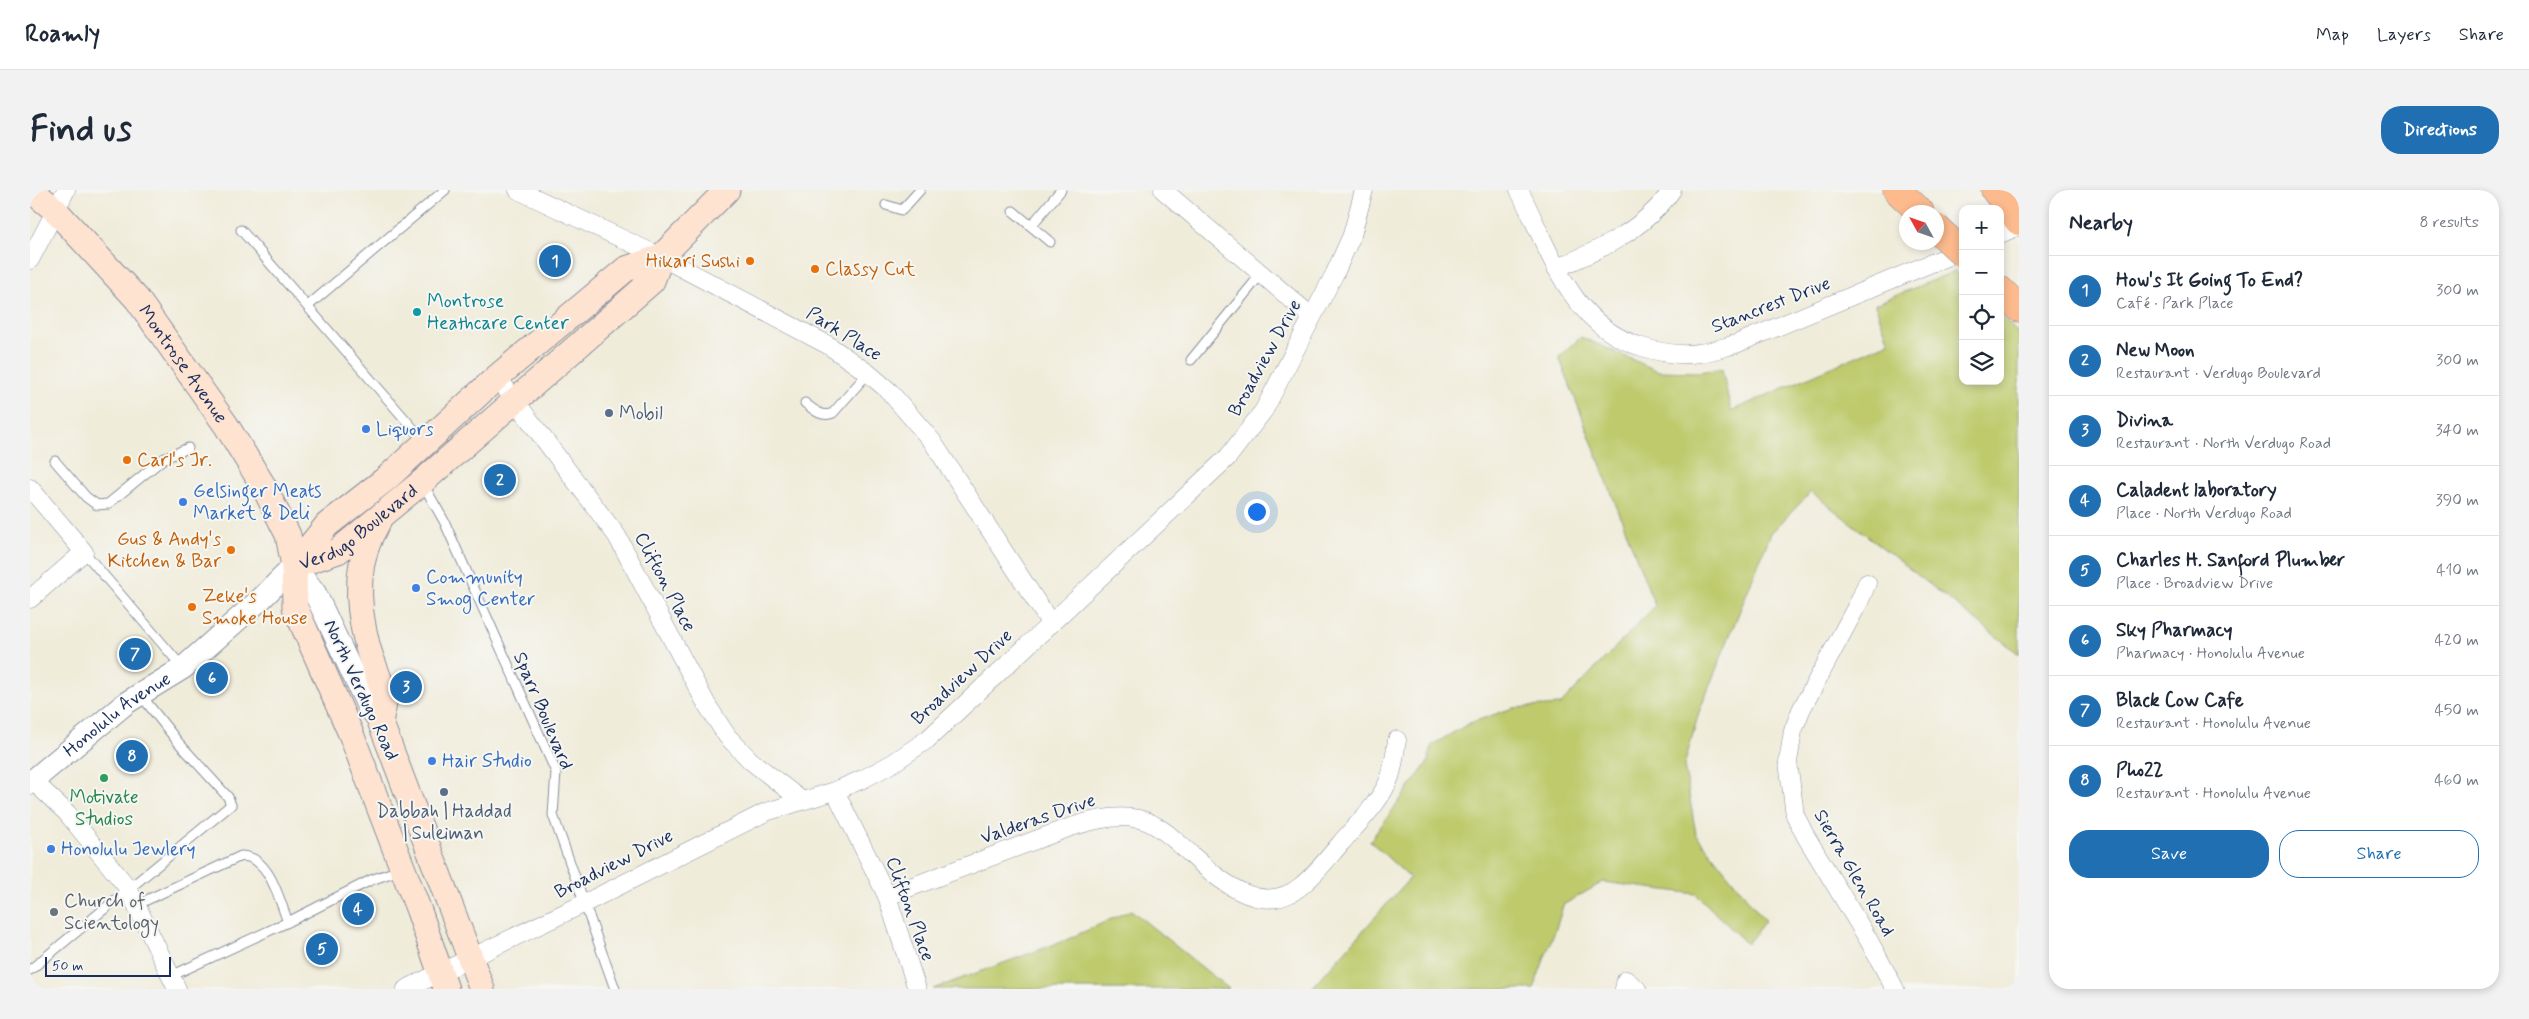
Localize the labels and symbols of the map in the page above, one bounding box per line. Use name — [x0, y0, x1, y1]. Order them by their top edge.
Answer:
north arrow — [1899, 205, 1944, 250]
pin: 1 — [539, 242, 571, 280]
place label: Hikari Sushi — [646, 249, 740, 274]
marker: Hikari Sushi — [744, 255, 756, 267]
place label: Classy Cut — [825, 257, 915, 282]
marker: Classy Cut — [809, 263, 821, 275]
street label: Stancrest Drive — [1708, 271, 1834, 339]
place label: Montrose Heathcare Center — [427, 289, 569, 336]
street label: Broadview Drive — [1223, 295, 1307, 421]
street label: Montrose Avenue — [133, 300, 233, 428]
street label: Park Place — [801, 301, 887, 367]
marker: Montrose Heathcare Center — [411, 306, 423, 318]
place label: Mobil — [619, 401, 663, 426]
marker: Mobil — [603, 407, 615, 419]
place label: Liquors — [376, 417, 434, 442]
marker: Liquors — [360, 423, 372, 435]
place label: Carl's Jr. — [137, 448, 212, 473]
marker: Carl's Jr. — [121, 454, 133, 466]
pin: 2 — [484, 461, 516, 499]
street label: Verdugo Boulevard — [295, 478, 423, 576]
place label: Gelsinger Meats Market & Deli — [193, 479, 322, 526]
marker: Gelsinger Meats Market & Deli — [177, 496, 189, 508]
your location — [1244, 499, 1270, 525]
place label: Gus & Andy's Kitchen & Bar — [107, 527, 222, 574]
street label: Clifton Place — [628, 528, 702, 636]
marker: Gus & Andy's Kitchen & Bar — [225, 544, 237, 556]
place label: Community Smog Center — [426, 565, 535, 614]
marker: Community Smog Center — [410, 582, 422, 594]
place label: Zeke's Smoke House — [202, 584, 308, 631]
marker: Zeke's Smoke House — [186, 601, 198, 613]
street label: North Verdugo Road — [317, 616, 405, 765]
street label: Broadview Drive — [906, 623, 1018, 731]
pin: 7 — [119, 635, 151, 673]
street label: Sparr Boulevard — [507, 648, 579, 774]
pin: 6 — [196, 659, 228, 697]
street label: Honolulu Avenue — [58, 666, 175, 763]
pin: 3 — [390, 668, 422, 706]
pin: 8 — [116, 737, 148, 775]
place label: Hair Studio — [442, 749, 532, 774]
marker: Hair Studio — [426, 755, 438, 767]
marker: Motivate Studios — [98, 772, 110, 784]
place label: Motivate Studios — [69, 785, 139, 832]
marker: Dabbah | Haddad | Suleiman — [438, 786, 450, 798]
street label: Valderas Drive — [977, 788, 1099, 850]
place label: Dabbah | Haddad | Suleiman — [376, 799, 512, 846]
street label: Sierra Glen Road — [1808, 805, 1900, 941]
street label: Broadview Drive — [550, 823, 678, 905]
place label: Honolulu Jewlery — [61, 837, 196, 862]
marker: Honolulu Jewlery — [45, 843, 57, 855]
street label: Clifton Place — [880, 853, 940, 965]
place label: Church of Scientology — [64, 889, 159, 938]
pin: 4 — [342, 890, 374, 928]
marker: Church of Scientology — [48, 906, 60, 918]
pin: 5 — [306, 930, 338, 968]
scale bar — [45, 954, 171, 977]

